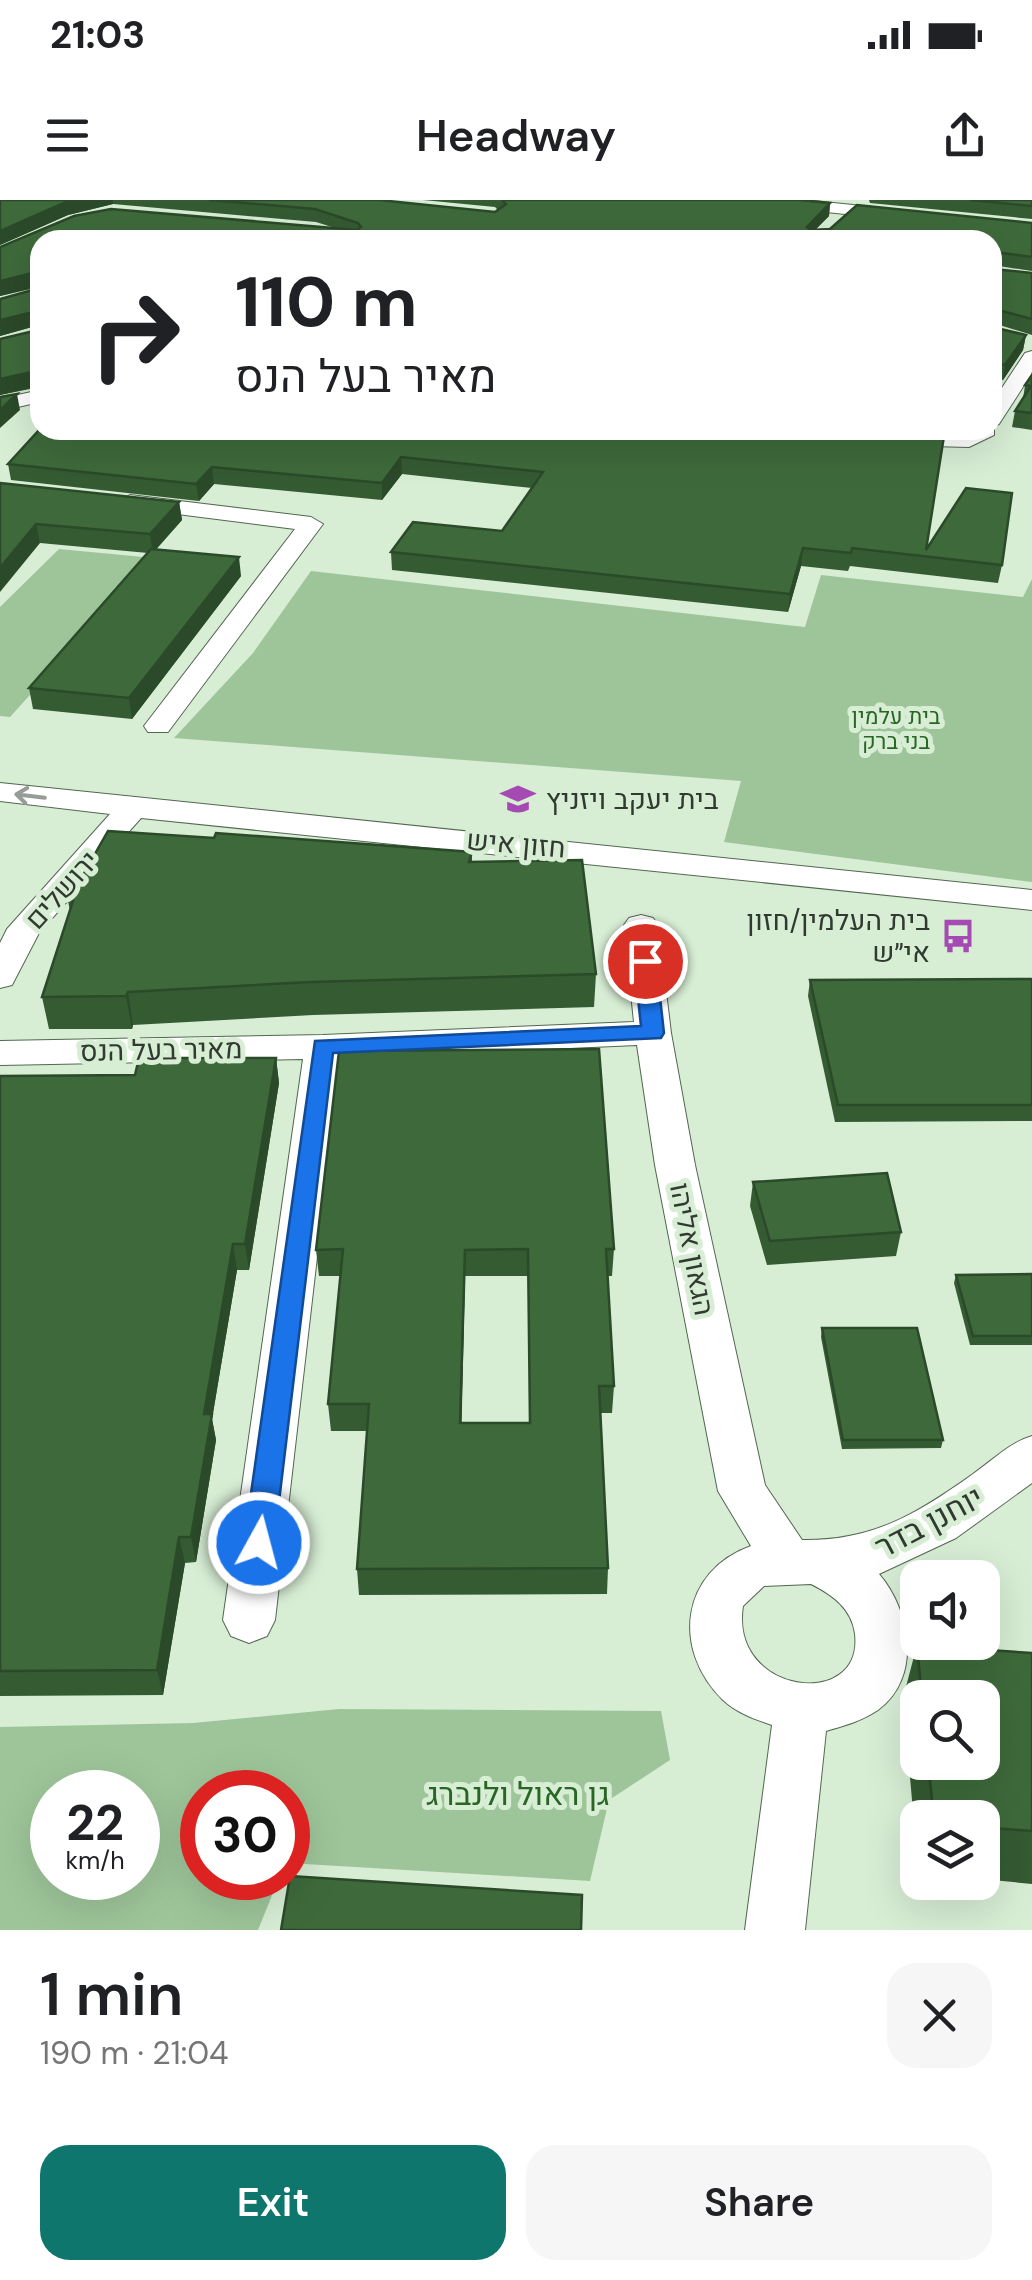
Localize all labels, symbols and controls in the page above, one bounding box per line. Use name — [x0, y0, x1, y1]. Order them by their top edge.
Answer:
text: 21:03 — [50, 10, 145, 60]
text: Headway — [416, 106, 616, 165]
icon: menu — [40, 108, 95, 163]
icon: share — [937, 108, 992, 163]
text: 110 m — [235, 257, 418, 348]
icon: right — [70, 270, 200, 400]
text: מאיר בעל הנס — [235, 347, 496, 406]
park label: בית עלמין בני ברק — [852, 702, 941, 756]
school or university icon: בית יעקב ויזניץ — [499, 780, 537, 818]
place label: בית יעקב ויזניץ — [546, 781, 719, 818]
one-way arrow — [14, 786, 47, 805]
street label: חזון איש — [465, 821, 567, 867]
street label: ירושלים — [17, 843, 107, 937]
place label: בית העלמין/חזון אי״ש — [746, 902, 930, 971]
bus stop icon: בית העלמין/חזון אי״ש — [939, 917, 977, 955]
pin — [603, 919, 688, 1004]
icon: arrive — [618, 934, 673, 989]
street label: מאיר בעל הנס — [79, 1030, 243, 1070]
street label: הגאון אליהו — [661, 1179, 723, 1319]
street label: יוחנן בדר — [867, 1476, 991, 1568]
position arrow — [207, 1491, 311, 1595]
map controls — [900, 1560, 1000, 1900]
button: sound — [900, 1560, 1000, 1660]
button: search — [900, 1680, 1000, 1780]
speed limit sign: 30 — [180, 1770, 310, 1900]
park label: גן ראול ולנברג — [426, 1773, 610, 1815]
text: 22 — [66, 1790, 124, 1856]
button: layers — [900, 1800, 1000, 1900]
text: km/h — [65, 1844, 125, 1877]
text: 1 min — [40, 1955, 183, 2034]
button: close — [887, 1963, 992, 2068]
text: 190 m · 21:04 — [40, 2032, 229, 2074]
button: Exit — [40, 2145, 506, 2260]
button: Share — [526, 2145, 992, 2260]

